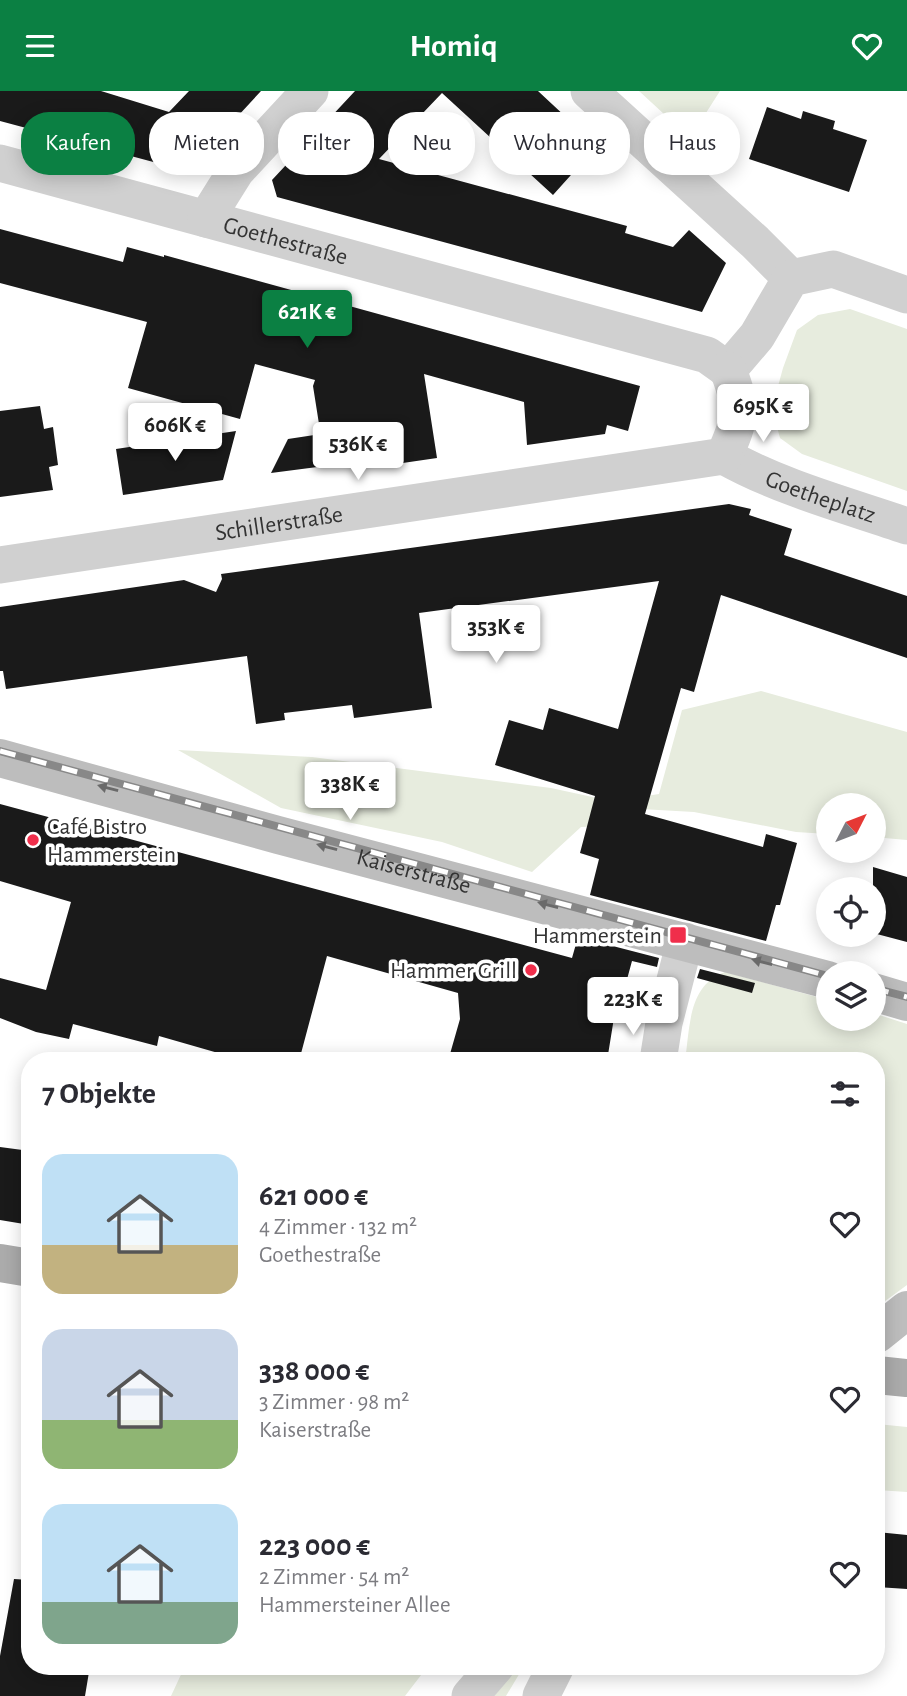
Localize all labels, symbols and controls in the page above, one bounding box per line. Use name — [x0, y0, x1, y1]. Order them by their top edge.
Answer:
icon: menu — [21, 27, 59, 65]
icon: heart — [848, 27, 886, 65]
text: Homiq — [409, 30, 498, 62]
chip: Kaufen — [21, 112, 135, 175]
chip: Mieten — [149, 112, 264, 175]
chip: Filter — [278, 112, 374, 175]
chip: Neu — [388, 112, 475, 175]
chip: Wohnung — [489, 112, 630, 175]
chip: Haus — [644, 112, 740, 175]
street label: Goethestraße — [221, 213, 350, 270]
pin: 621K € — [250, 291, 364, 350]
text: 621K € — [278, 301, 336, 324]
pin: 695K € — [706, 385, 820, 444]
text: 695K € — [733, 395, 793, 418]
pin: 606K € — [118, 403, 232, 463]
text: 606K € — [144, 414, 206, 437]
pin: 536K € — [301, 423, 415, 482]
text: 536K € — [329, 433, 387, 456]
street label: Goetheplatz — [762, 467, 878, 528]
street label: Schillerstraße — [214, 503, 344, 545]
pin: 353K € — [439, 605, 553, 665]
text: 353K € — [467, 616, 525, 639]
pin: 338K € — [293, 763, 407, 822]
text: 338K € — [321, 773, 379, 796]
one-way arrow — [97, 782, 118, 792]
north arrow — [816, 793, 886, 863]
map controls — [816, 793, 886, 1031]
place label: Café Bistro Hammerstein — [47, 815, 176, 867]
marker: Café Bistro Hammerstein — [25, 832, 41, 848]
one-way arrow — [316, 841, 338, 852]
street label: Kaiserstraße — [354, 845, 473, 898]
button: locate — [816, 877, 886, 947]
one-way arrow — [536, 899, 558, 910]
place label: Hammerstein — [533, 924, 662, 948]
marker: Hammerstein — [668, 925, 688, 945]
one-way arrow — [751, 956, 772, 966]
place label: Hammer Grill — [390, 959, 517, 983]
button: layers — [816, 961, 886, 1031]
marker: Hammer Grill — [523, 962, 539, 978]
pin: 223K € — [576, 977, 690, 1037]
text: 223K € — [603, 988, 663, 1011]
icon: filters — [826, 1075, 864, 1113]
text: 7 Objekte — [42, 1079, 156, 1109]
text: 621 000 € — [259, 1181, 368, 1211]
icon: home — [98, 1182, 182, 1266]
icon: heart — [826, 1205, 864, 1243]
text: 4 Zimmer · 132 m² — [259, 1216, 417, 1239]
text: Goethestraße — [259, 1244, 381, 1267]
text: 338 000 € — [259, 1356, 370, 1386]
icon: home — [98, 1357, 182, 1441]
icon: heart — [826, 1380, 864, 1418]
text: 3 Zimmer · 98 m² — [259, 1391, 409, 1414]
text: Kaiserstraße — [259, 1419, 371, 1442]
text: 223 000 € — [259, 1531, 370, 1561]
icon: home — [98, 1532, 182, 1616]
icon: heart — [826, 1555, 864, 1593]
text: 2 Zimmer · 54 m² — [259, 1566, 409, 1589]
text: Hammersteiner Allee — [259, 1594, 451, 1617]

